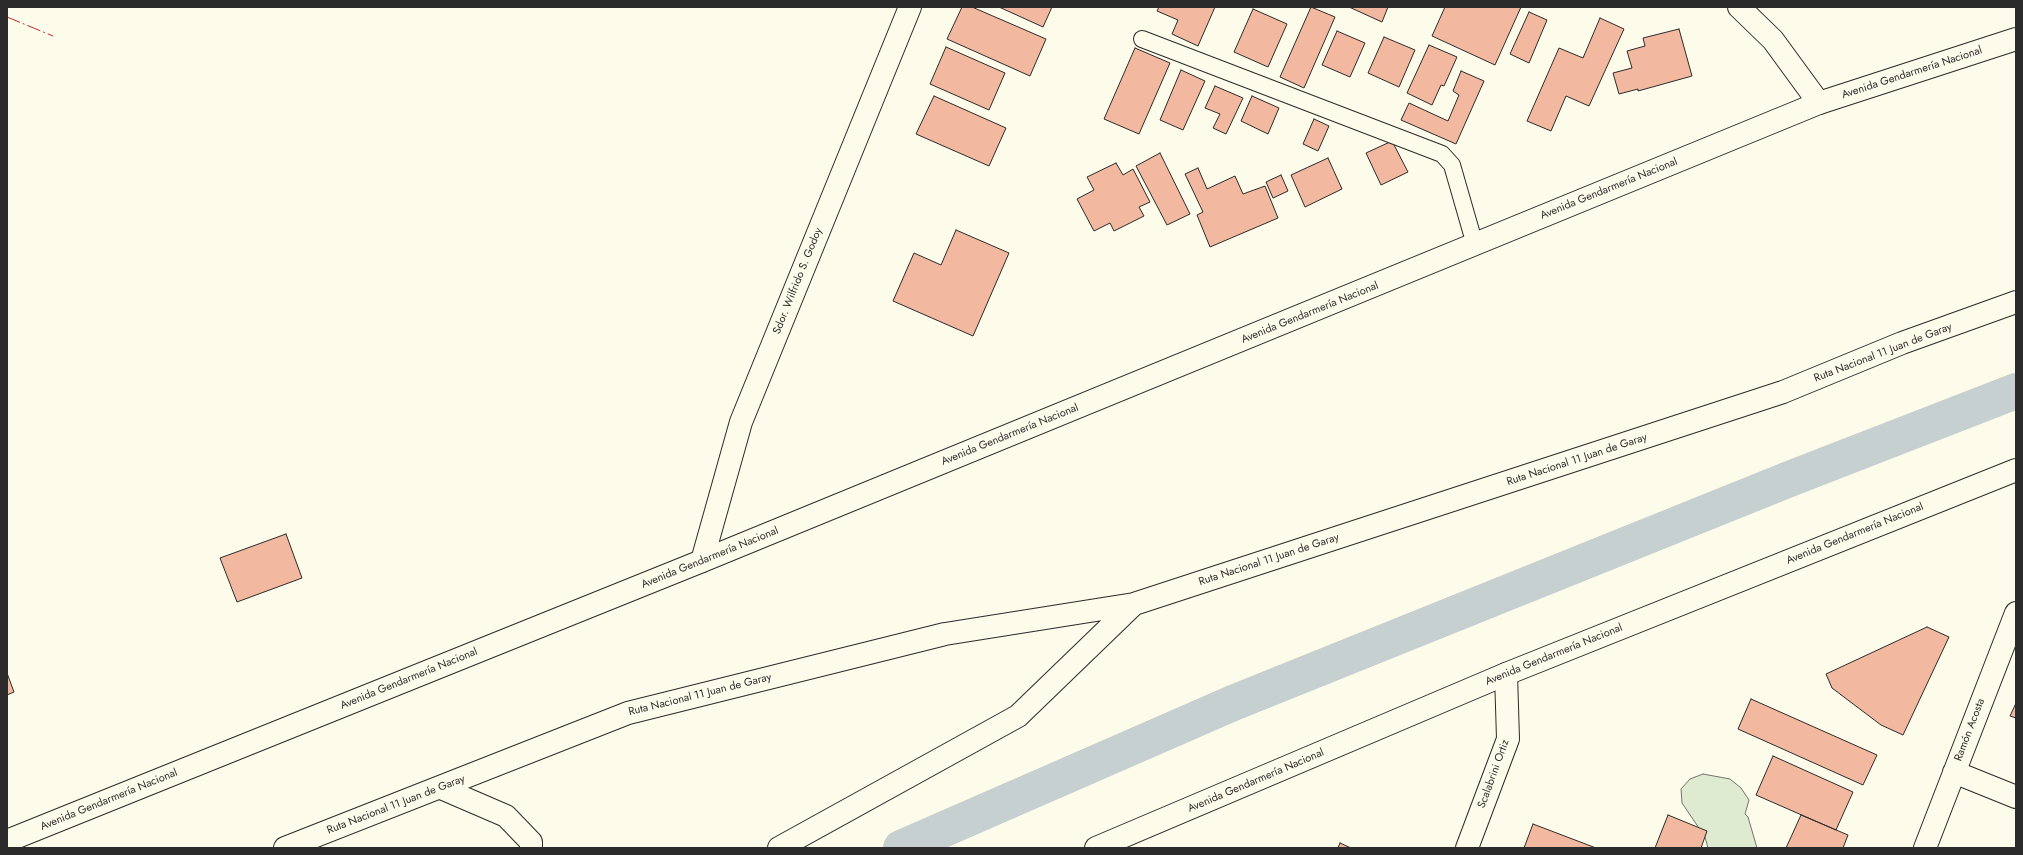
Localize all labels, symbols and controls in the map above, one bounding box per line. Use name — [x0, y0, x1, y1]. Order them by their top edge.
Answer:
street label: Avenida Gendarmería Nacional — [1840, 44, 1984, 102]
street label: Avenida Gendarmería Nacional — [1538, 155, 1680, 223]
street label: Sdor. Wilfrido S. Godoy — [771, 226, 825, 336]
street label: Avenida Gendarmería Nacional — [1239, 279, 1381, 347]
street label: Ruta Nacional 11 Juan de Garay — [1812, 321, 1954, 385]
street label: Avenida Gendarmería Nacional — [939, 401, 1081, 469]
street label: Ruta Nacional 11 Juan de Garay — [1505, 431, 1649, 489]
street label: Avenida Gendarmería Nacional — [1784, 500, 1926, 568]
street label: Avenida Gendarmería Nacional — [639, 524, 781, 592]
street label: Ruta Nacional 11 Juan de Garay — [1197, 531, 1341, 589]
street label: Avenida Gendarmería Nacional — [1483, 621, 1625, 689]
street label: Avenida Gendarmería Nacional — [338, 645, 480, 713]
street label: Ruta Nacional 11 Juan de Garay — [627, 671, 773, 719]
street label: Ramón Acosta — [1952, 697, 1988, 763]
street label: Scalabrini Ortiz — [1475, 738, 1513, 810]
street label: Avenida Gendarmería Nacional — [1186, 746, 1326, 816]
street label: Avenida Gendarmería Nacional — [38, 766, 180, 834]
street label: Ruta Nacional 11 Juan de Garay — [325, 773, 467, 837]

